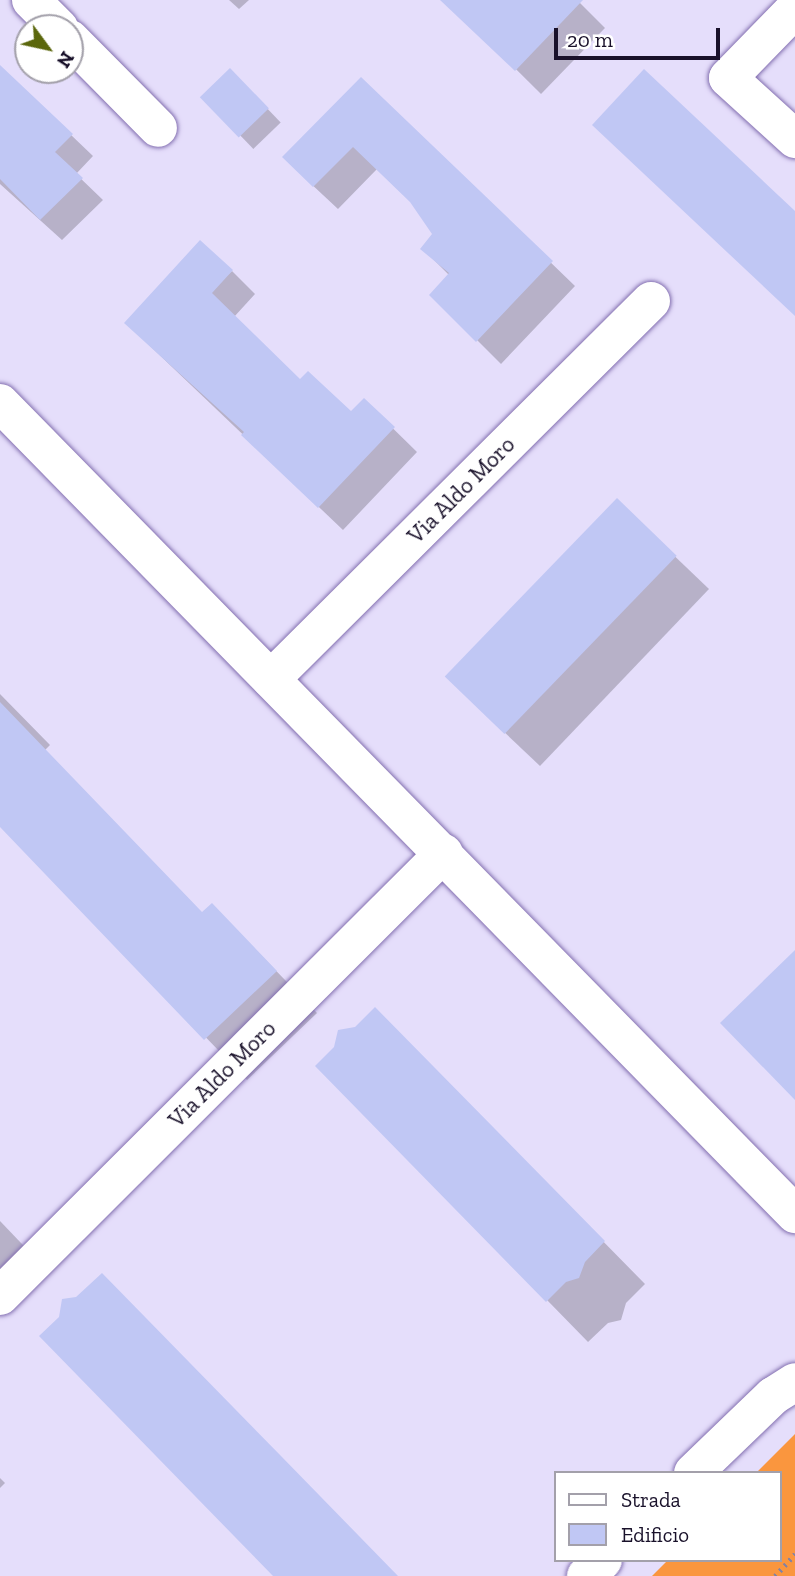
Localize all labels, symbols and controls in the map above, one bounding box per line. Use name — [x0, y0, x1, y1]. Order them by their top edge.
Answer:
north arrow — [14, 14, 84, 84]
scale bar — [557, 14, 723, 58]
text: 20 m — [567, 27, 613, 52]
text: N — [52, 47, 79, 72]
street label: Via Aldo Moro — [401, 430, 521, 550]
street label: Via Aldo Moro — [162, 1014, 282, 1134]
legend — [554, 1471, 781, 1562]
text: Strada — [621, 1487, 681, 1512]
text: Edificio — [621, 1522, 689, 1547]

